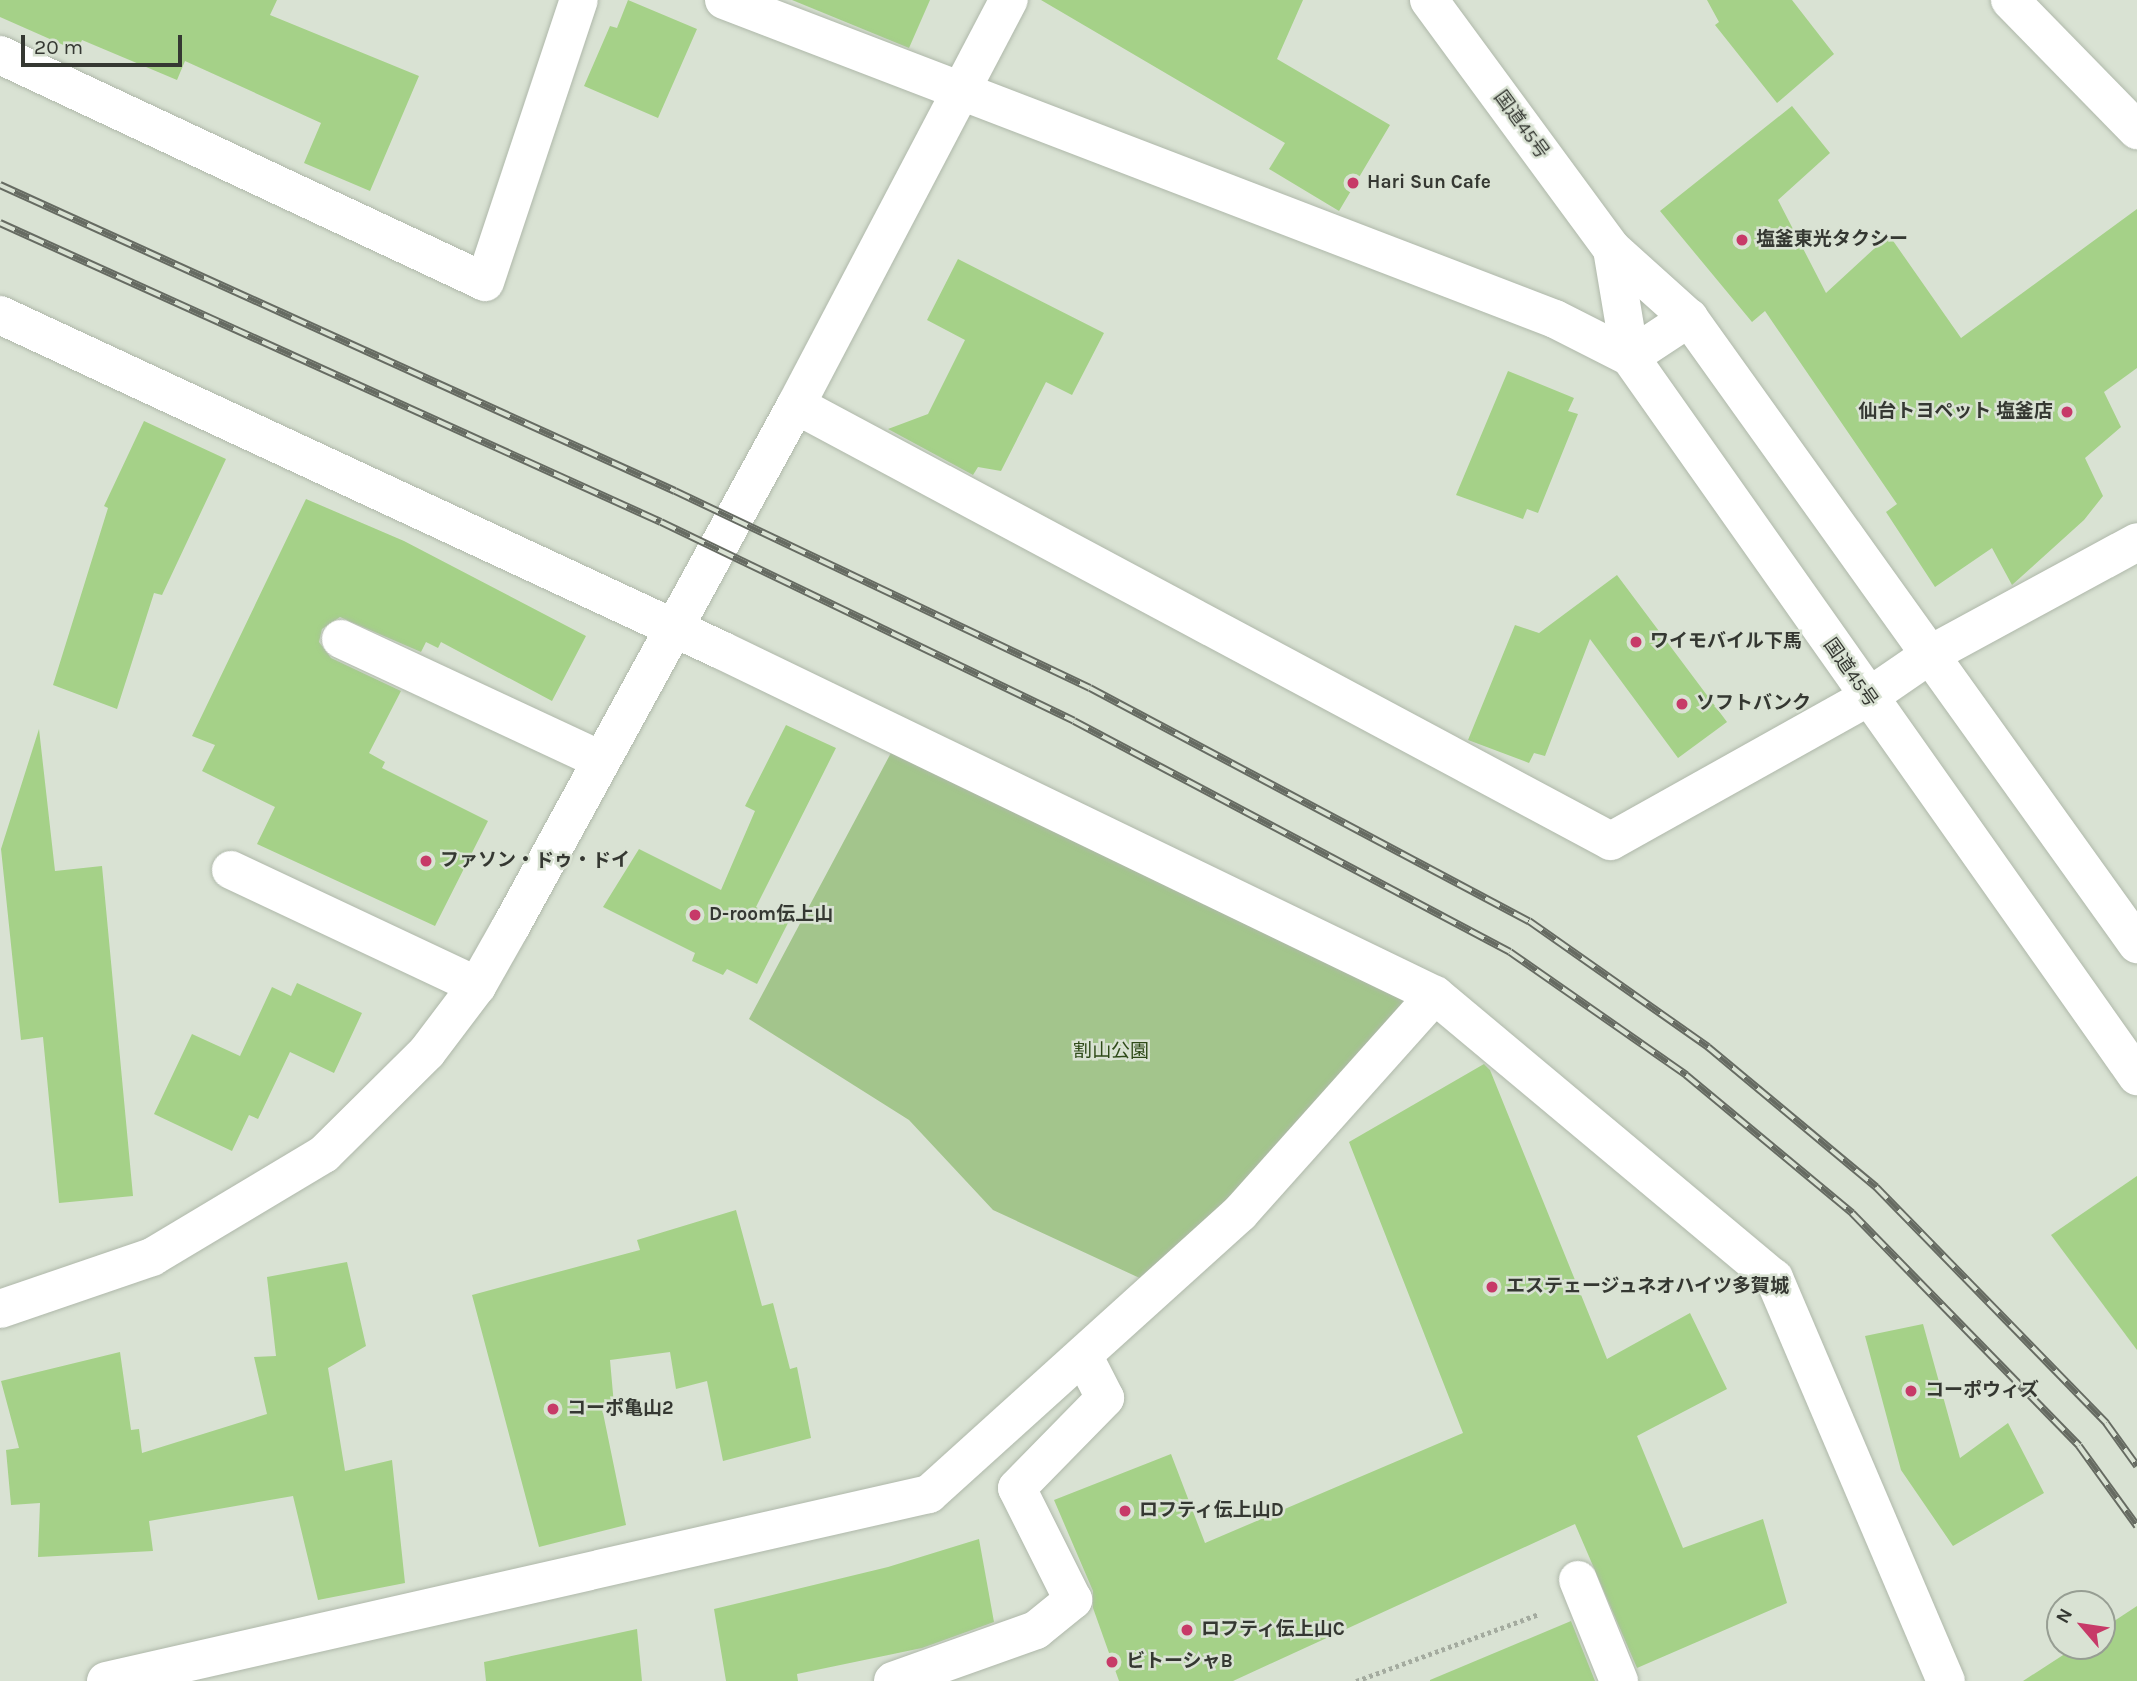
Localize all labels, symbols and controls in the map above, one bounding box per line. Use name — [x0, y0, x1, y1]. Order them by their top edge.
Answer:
scale bar — [24, 21, 186, 65]
text: 20 m — [34, 35, 83, 59]
street label: 国道45号 — [1489, 87, 1553, 163]
place label: Hari Sun Cafe — [1367, 172, 1491, 194]
marker: Hari Sun Cafe — [1345, 175, 1361, 191]
place label: 塩釜東光タクシー — [1756, 229, 1908, 251]
marker: 塩釜東光タクシー — [1734, 232, 1750, 248]
place label: 仙台トヨペット 塩釜店 — [1858, 401, 2053, 423]
marker: 仙台トヨペット 塩釜店 — [2059, 404, 2075, 420]
place label: ワイモバイル下馬 — [1650, 631, 1802, 653]
marker: ワイモバイル下馬 — [1628, 634, 1644, 650]
street label: 国道45号 — [1818, 634, 1882, 712]
place label: ソフトバンク — [1696, 693, 1810, 715]
marker: ソフトバンク — [1674, 696, 1690, 712]
place label: ファソン・ドゥ・ドイ — [440, 850, 630, 872]
marker: ファソン・ドゥ・ドイ — [418, 853, 434, 869]
place label: D-room伝上山 — [709, 904, 833, 926]
marker: D-room伝上山 — [687, 907, 703, 923]
park label: 割山公園 — [1073, 1041, 1149, 1063]
place label: エステェージュネオハイツ多賀城 — [1506, 1276, 1791, 1298]
marker: エステェージュネオハイツ多賀城 — [1484, 1279, 1500, 1295]
place label: コーポウィズ — [1925, 1380, 2039, 1402]
marker: コーポウィズ — [1903, 1383, 1919, 1399]
place label: コーポ亀山2 — [567, 1398, 673, 1420]
marker: コーポ亀山2 — [545, 1401, 561, 1417]
place label: ロフティ伝上山D — [1139, 1500, 1285, 1522]
marker: ロフティ伝上山D — [1117, 1503, 1133, 1519]
north arrow — [2046, 1590, 2116, 1660]
text: N — [2051, 1604, 2077, 1627]
place label: ロフティ伝上山C — [1201, 1619, 1346, 1641]
marker: ロフティ伝上山C — [1179, 1622, 1195, 1638]
place label: ビトーシャB — [1126, 1651, 1233, 1673]
marker: ビトーシャB — [1104, 1654, 1120, 1670]

